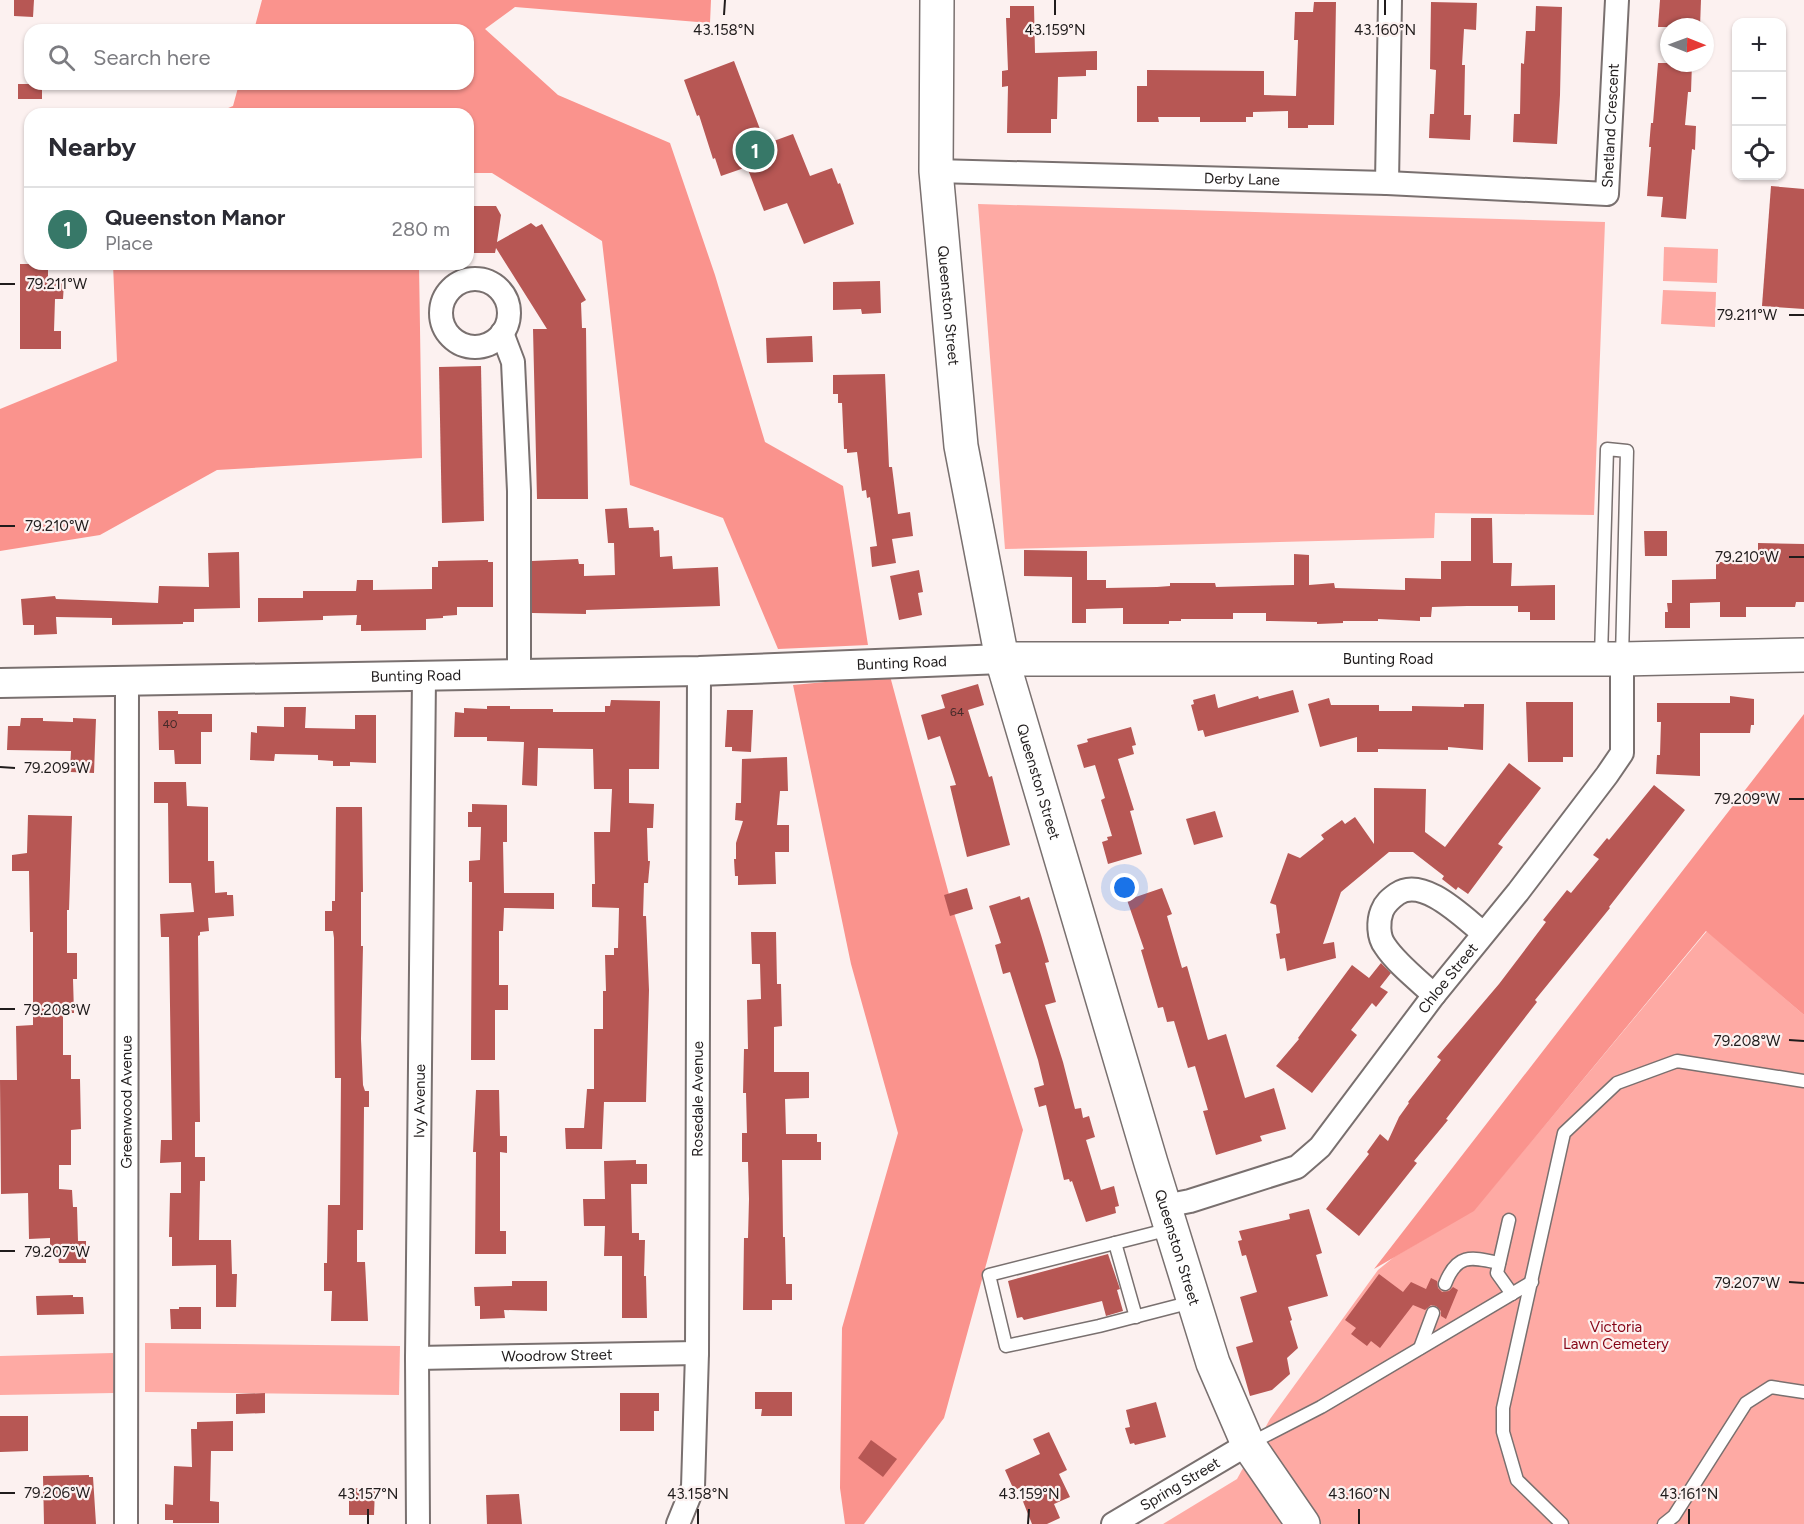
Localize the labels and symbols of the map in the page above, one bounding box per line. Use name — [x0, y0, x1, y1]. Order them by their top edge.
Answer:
north arrow — [1660, 18, 1714, 72]
text: 43.158°N — [693, 21, 755, 39]
text: 43.159°N — [1024, 21, 1086, 39]
text: 43.160°N — [1354, 21, 1416, 39]
street label: Shetland Crescent — [1598, 62, 1623, 188]
pin: 1 — [736, 128, 774, 172]
street label: Derby Lane — [1204, 169, 1280, 189]
street label: Queenston Street — [934, 245, 963, 367]
text: 79.211°W — [27, 275, 88, 293]
text: 79.211°W — [1717, 306, 1778, 324]
text: 79.210°W — [25, 517, 89, 535]
text: 79.210°W — [1715, 548, 1779, 566]
street label: Bunting Road — [1343, 650, 1433, 668]
street label: Bunting Road — [856, 652, 947, 674]
street label: Bunting Road — [371, 666, 461, 686]
house number: 64 — [950, 705, 965, 719]
house number: 40 — [162, 717, 178, 731]
street label: Queenston Street — [1013, 721, 1064, 842]
text: 79.209°W — [24, 759, 91, 777]
text: 79.209°W — [1714, 790, 1781, 808]
your location — [1110, 873, 1139, 902]
street label: Chloe Street — [1414, 939, 1482, 1017]
text: 79.208°W — [24, 1001, 91, 1019]
text: 79.208°W — [1714, 1032, 1781, 1050]
street label: Greenwood Avenue — [117, 1035, 136, 1169]
street label: Rosedale Avenue — [689, 1041, 707, 1157]
street label: Ivy Avenue — [410, 1064, 429, 1138]
street label: Queenston Street — [1151, 1187, 1204, 1308]
text: 79.207°W — [24, 1243, 90, 1261]
text: 79.207°W — [1714, 1274, 1780, 1292]
park label: Victoria Lawn Cemetery — [1563, 1318, 1669, 1353]
street label: Woodrow Street — [501, 1346, 613, 1365]
street label: Spring Street — [1137, 1453, 1224, 1515]
text: 79.206°W — [24, 1484, 91, 1502]
text: 43.157°N — [338, 1485, 398, 1503]
text: 43.158°N — [667, 1485, 729, 1503]
text: 43.159°N — [998, 1485, 1060, 1503]
text: 43.160°N — [1328, 1485, 1390, 1503]
text: 43.161°N — [1660, 1485, 1718, 1503]

